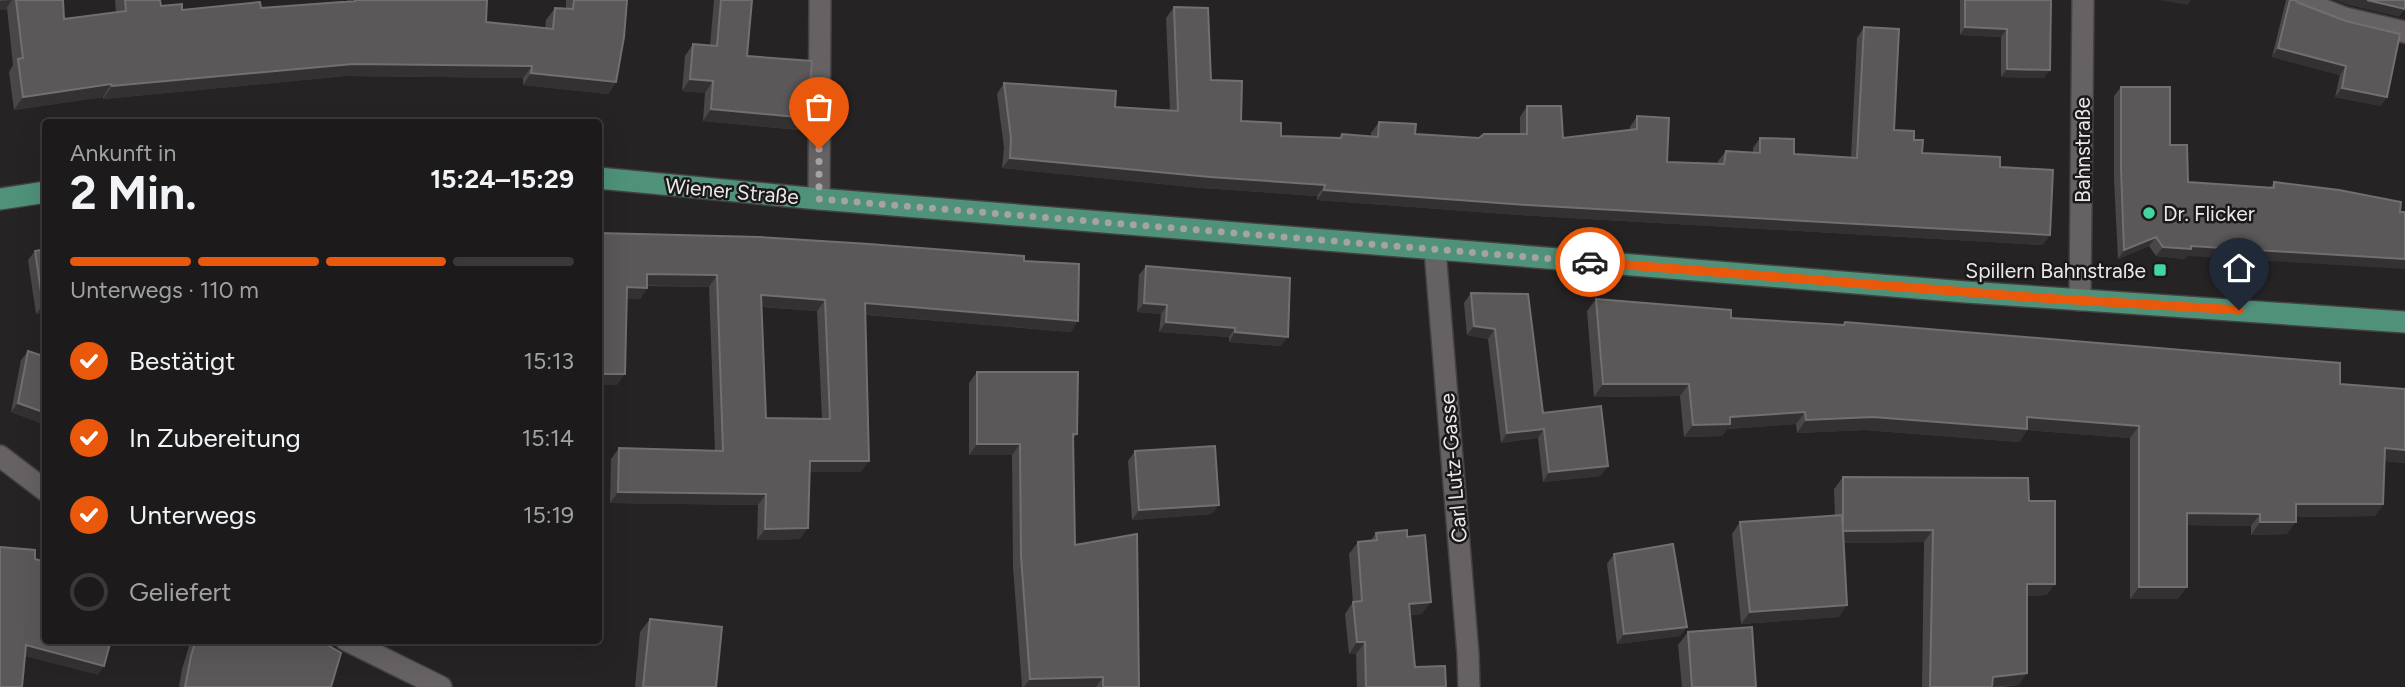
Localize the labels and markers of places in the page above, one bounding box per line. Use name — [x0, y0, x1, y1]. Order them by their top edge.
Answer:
pin — [789, 77, 849, 149]
place label: Dr. Flicker — [2163, 201, 2255, 226]
marker: Dr. Flicker — [2141, 205, 2157, 221]
pin — [2209, 238, 2269, 310]
place label: Spillern Bahnstraße — [1965, 258, 2146, 283]
marker: Spillern Bahnstraße — [2152, 262, 2168, 278]

